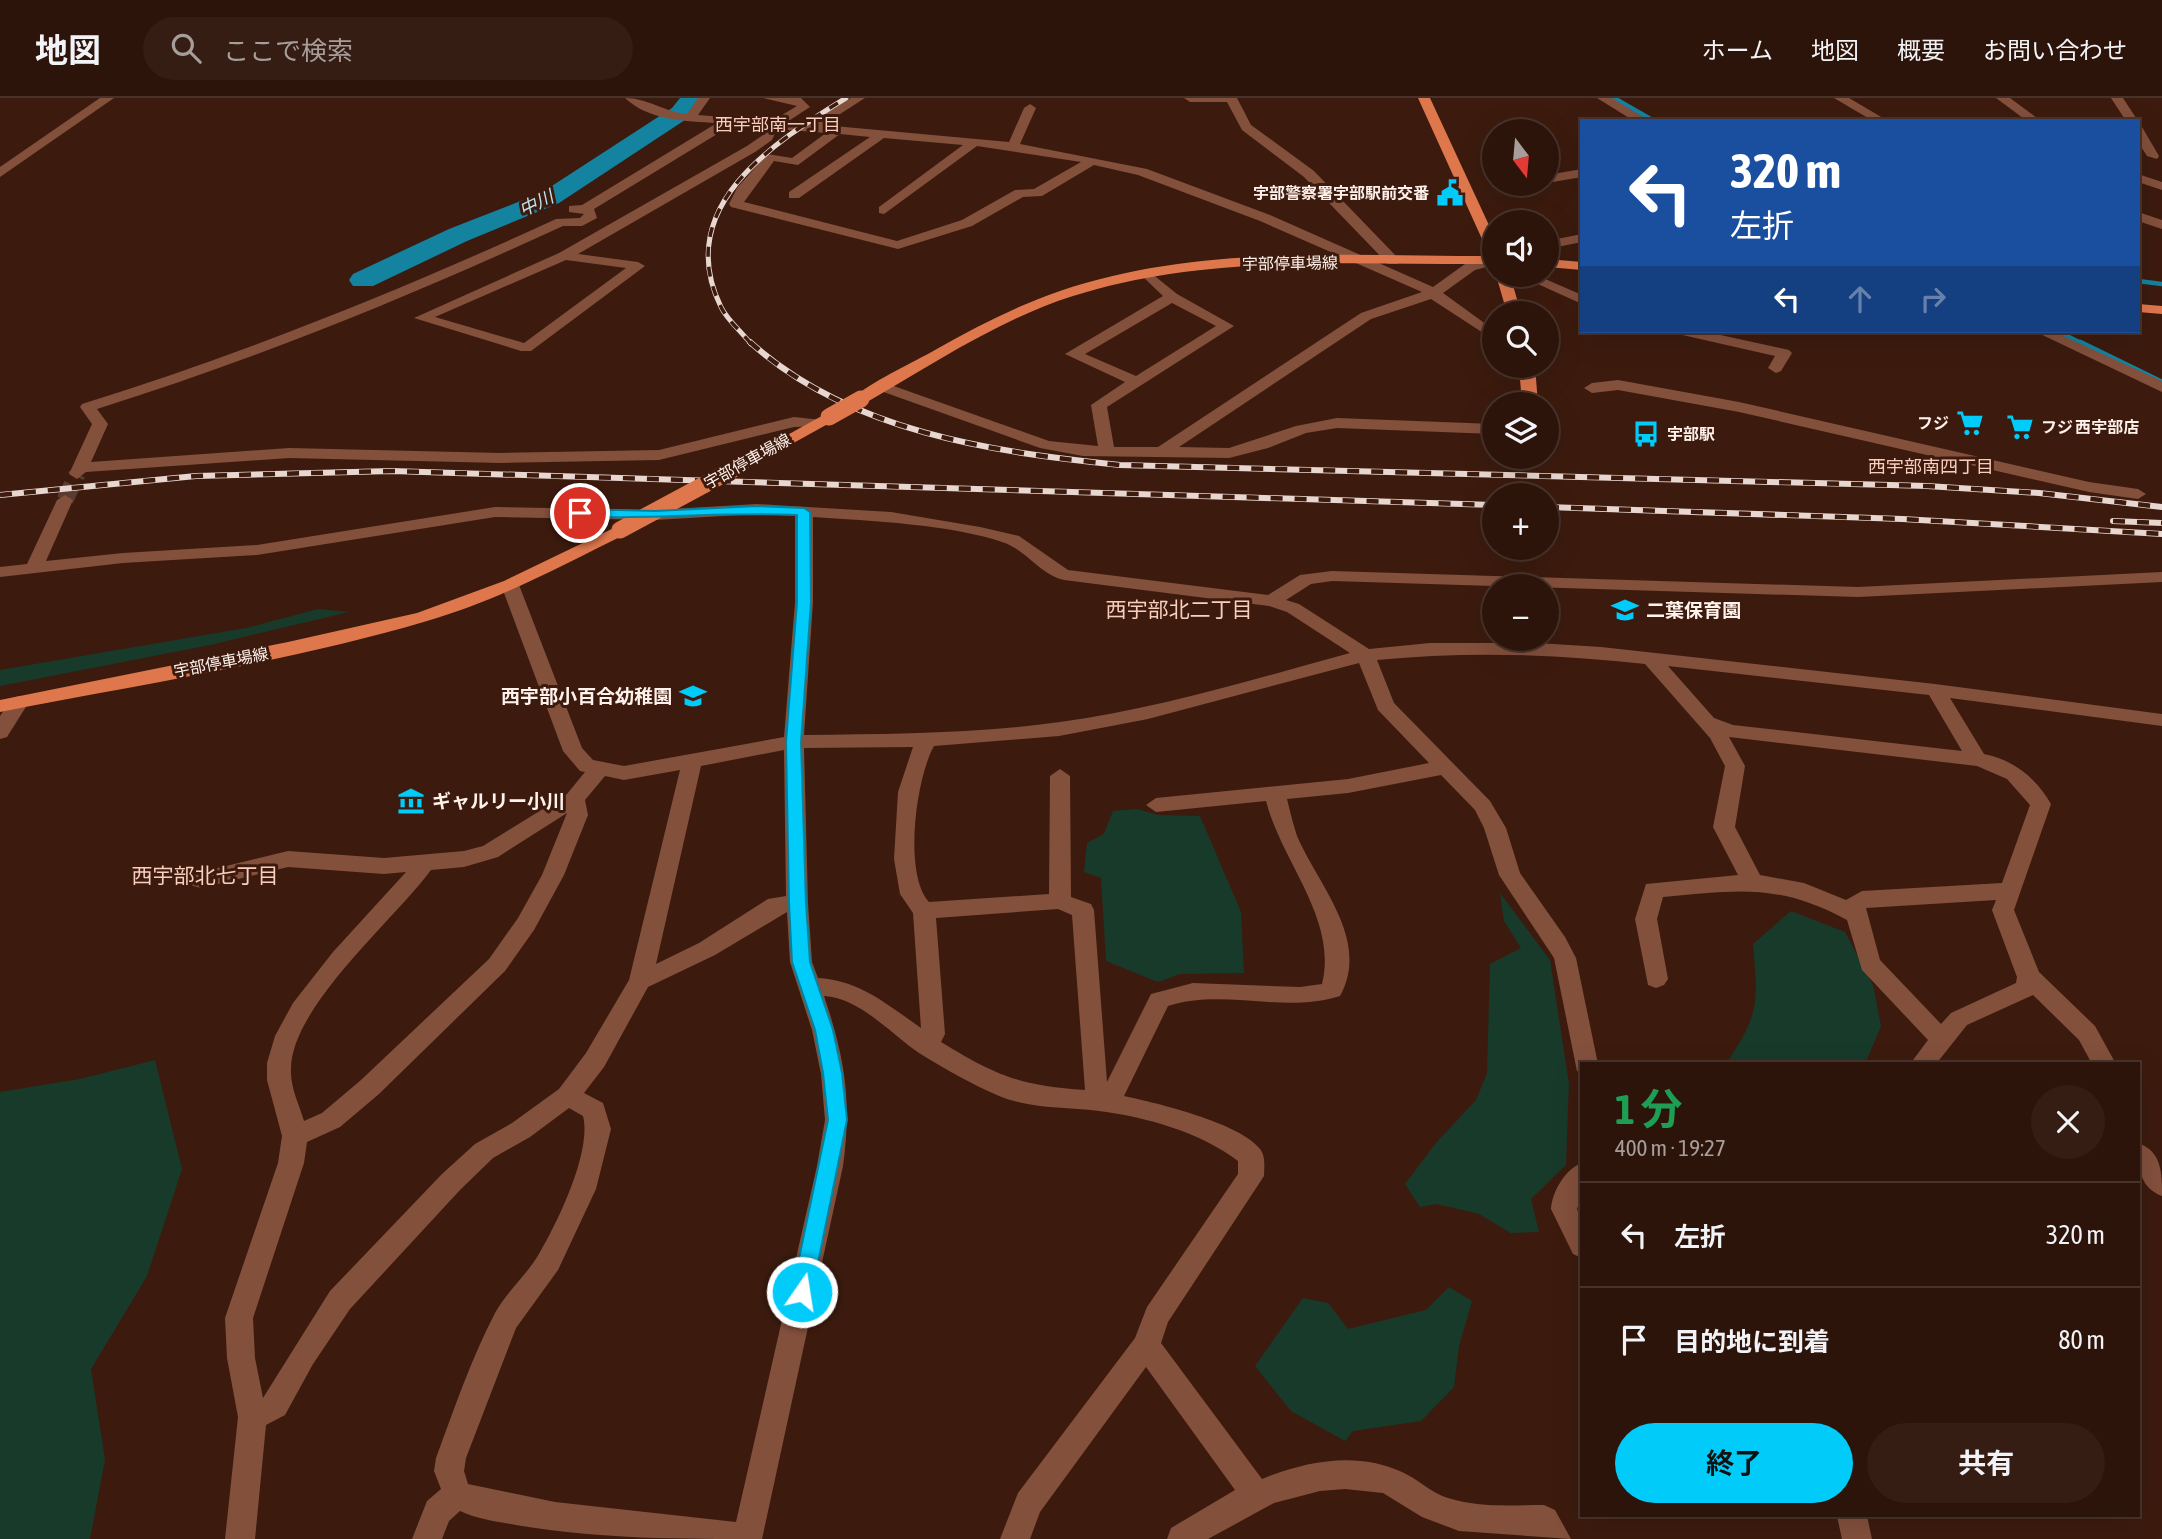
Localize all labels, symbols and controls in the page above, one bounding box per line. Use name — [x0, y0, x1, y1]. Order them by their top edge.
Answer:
search box — [143, 17, 633, 80]
icon: search — [167, 29, 205, 67]
text: 地図 — [35, 31, 101, 69]
text: ここで検索 — [223, 36, 353, 66]
text: ホーム — [1702, 37, 1773, 64]
text: 地図 — [1811, 37, 1859, 64]
text: 概要 — [1897, 37, 1945, 64]
text: お問い合わせ — [1983, 37, 2127, 64]
district label: 西宇部南一丁目 — [715, 114, 841, 135]
north arrow — [1482, 119, 1559, 196]
map controls — [1482, 119, 1559, 651]
text: 320 m — [1730, 142, 1841, 198]
icon: left — [1615, 147, 1706, 238]
public building icon: 宇部警察署宇部駅前交番 — [1435, 178, 1465, 208]
place label: 宇部警察署宇部駅前交番 — [1253, 184, 1429, 202]
water label: 中川 — [515, 185, 559, 220]
text: 左折 — [1730, 207, 1794, 244]
button: sound — [1482, 210, 1559, 287]
street label: 宇部停車場線 — [1242, 253, 1338, 273]
icon: left — [1768, 280, 1806, 318]
icon: ahead — [1841, 280, 1879, 318]
icon: right — [1914, 280, 1952, 318]
button: search — [1482, 301, 1559, 378]
button: layers — [1482, 392, 1559, 469]
supermarket icon: フジ — [1955, 408, 1985, 438]
supermarket icon: フジ 西宇部店 — [2005, 412, 2035, 442]
place label: フジ — [1917, 414, 1949, 432]
place label: フジ 西宇部店 — [2041, 418, 2139, 436]
bus stop icon: 宇部駅 — [1631, 419, 1661, 449]
place label: 宇部駅 — [1667, 425, 1715, 443]
street label: 宇部停車場線 — [701, 430, 793, 492]
district label: 西宇部南四丁目 — [1868, 456, 1994, 477]
pin — [550, 483, 610, 543]
button: + — [1482, 483, 1559, 560]
icon: arrive — [561, 494, 599, 532]
button: − — [1482, 574, 1559, 651]
school or university icon: 二葉保育園 — [1610, 595, 1640, 625]
district label: 西宇部北二丁目 — [1106, 597, 1253, 621]
place label: 二葉保育園 — [1646, 599, 1741, 621]
street label: 宇部停車場線 — [172, 644, 270, 680]
school or university icon: 西宇部小百合幼稚園 — [678, 681, 708, 711]
place label: 西宇部小百合幼稚園 — [501, 685, 672, 707]
museum icon: ギャルリー小川 — [396, 786, 426, 816]
place label: ギャルリー小川 — [432, 790, 565, 812]
district label: 西宇部北七丁目 — [132, 863, 279, 887]
text: 1 分 — [1615, 1085, 1683, 1133]
button: close — [2031, 1085, 2105, 1159]
text: 400 m · 19:27 — [1615, 1135, 1726, 1161]
icon: left — [1615, 1216, 1653, 1254]
text: 320 m — [2046, 1220, 2105, 1250]
text: 左折 — [1674, 1222, 1726, 1252]
position arrow — [765, 1255, 839, 1329]
icon: arrive — [1615, 1321, 1653, 1359]
text: 80 m — [2058, 1325, 2105, 1355]
text: 目的地に到着 — [1674, 1327, 1830, 1357]
button: 終了 — [1615, 1423, 1853, 1503]
button: 共有 — [1867, 1423, 2105, 1503]

